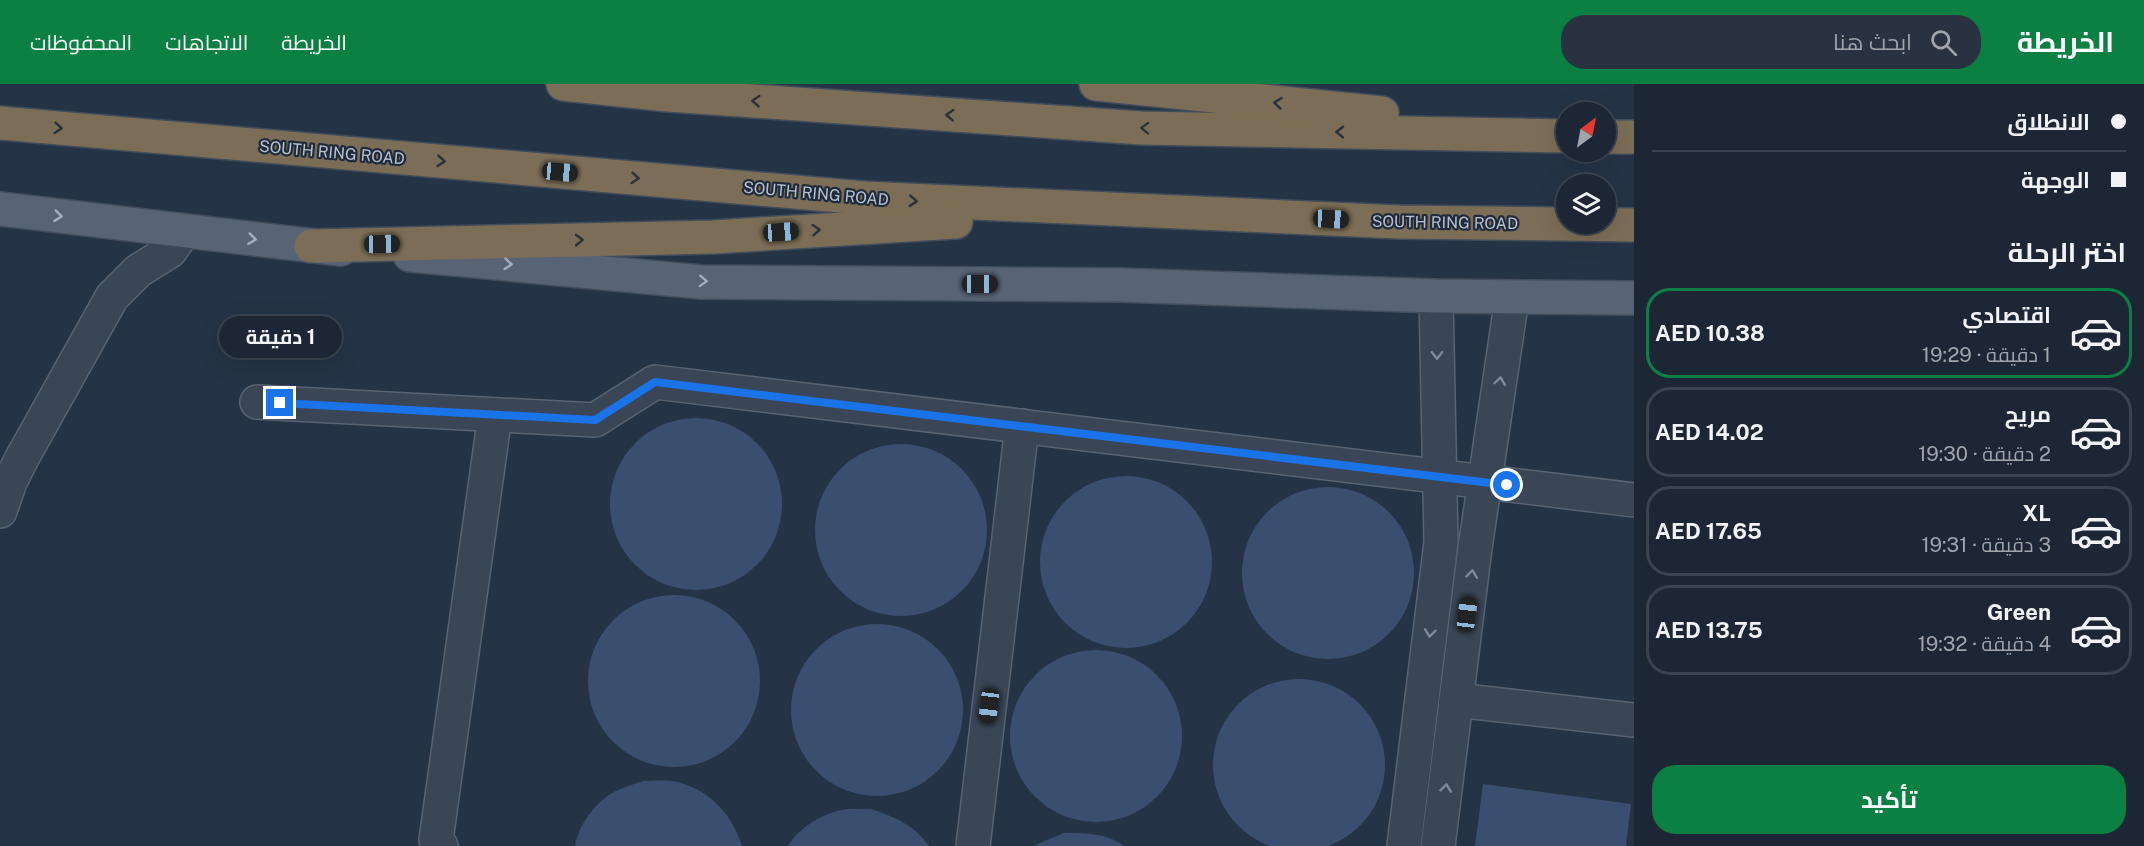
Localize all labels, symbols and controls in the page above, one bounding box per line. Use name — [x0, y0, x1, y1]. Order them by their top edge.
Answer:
search box — [1561, 15, 1981, 69]
text: الخريطة — [2017, 25, 2114, 58]
icon: search — [1927, 26, 1960, 59]
text: ابحث هنا — [1833, 29, 1912, 55]
text: المحفوظات — [30, 30, 132, 55]
text: الاتجاهات — [165, 30, 248, 55]
text: الخريطة — [281, 30, 347, 55]
one-way arrow — [751, 95, 760, 108]
one-way arrow — [1273, 97, 1283, 110]
north arrow — [1556, 102, 1616, 162]
map controls — [1556, 102, 1616, 234]
one-way arrow — [946, 108, 955, 121]
text: الانطلاق — [2007, 109, 2090, 135]
one-way arrow — [54, 121, 63, 134]
one-way arrow — [1140, 122, 1149, 134]
one-way arrow — [1335, 126, 1344, 138]
street label: SOUTH RING ROAD — [258, 137, 406, 168]
one-way arrow — [436, 154, 445, 167]
car — [541, 161, 579, 183]
text: الوجهة — [2021, 167, 2090, 193]
one-way arrow — [631, 171, 640, 184]
button: layers — [1556, 174, 1616, 234]
street label: SOUTH RING ROAD — [742, 178, 890, 209]
one-way arrow — [909, 194, 918, 207]
one-way arrow — [54, 209, 63, 222]
car — [1313, 209, 1349, 229]
street label: SOUTH RING ROAD — [1372, 212, 1518, 233]
car — [762, 222, 800, 242]
one-way arrow — [811, 224, 820, 237]
one-way arrow — [247, 232, 256, 245]
one-way arrow — [575, 234, 584, 246]
car — [364, 235, 400, 253]
text: اختر الرحلة — [2008, 236, 2126, 268]
one-way arrow — [504, 257, 513, 270]
one-way arrow — [698, 275, 707, 288]
car — [962, 275, 998, 293]
text: اقتصادي — [1962, 302, 2051, 328]
icon: car — [2069, 306, 2123, 360]
callout: 1 دقيقة — [218, 316, 342, 358]
text: AED 10.38 — [1655, 320, 1765, 346]
text: 1 دقيقة — [246, 325, 315, 349]
text: 1 دقيقة · 19:29 — [1922, 343, 2051, 367]
one-way arrow — [1431, 350, 1443, 359]
one-way arrow — [1494, 376, 1506, 385]
route end — [266, 389, 293, 416]
text: مريح — [2005, 401, 2051, 427]
icon: car — [2069, 405, 2123, 459]
text: AED 14.02 — [1655, 419, 1764, 445]
text: 2 دقيقة · 19:30 — [1918, 442, 2051, 466]
route start — [1493, 471, 1520, 498]
text: XL — [2023, 500, 2051, 526]
icon: car — [2069, 504, 2123, 558]
text: AED 17.65 — [1655, 518, 1762, 544]
text: 3 دقيقة · 19:31 — [1921, 533, 2051, 557]
one-way arrow — [1465, 569, 1478, 578]
car — [1456, 595, 1478, 633]
text: Green — [1987, 599, 2051, 625]
icon: car — [2069, 603, 2123, 657]
text: AED 13.75 — [1655, 617, 1763, 643]
one-way arrow — [1424, 629, 1436, 638]
text: 4 دقيقة · 19:32 — [1918, 632, 2051, 656]
car — [978, 687, 1000, 725]
button: تأكيد — [1652, 765, 2126, 834]
one-way arrow — [1439, 783, 1451, 793]

